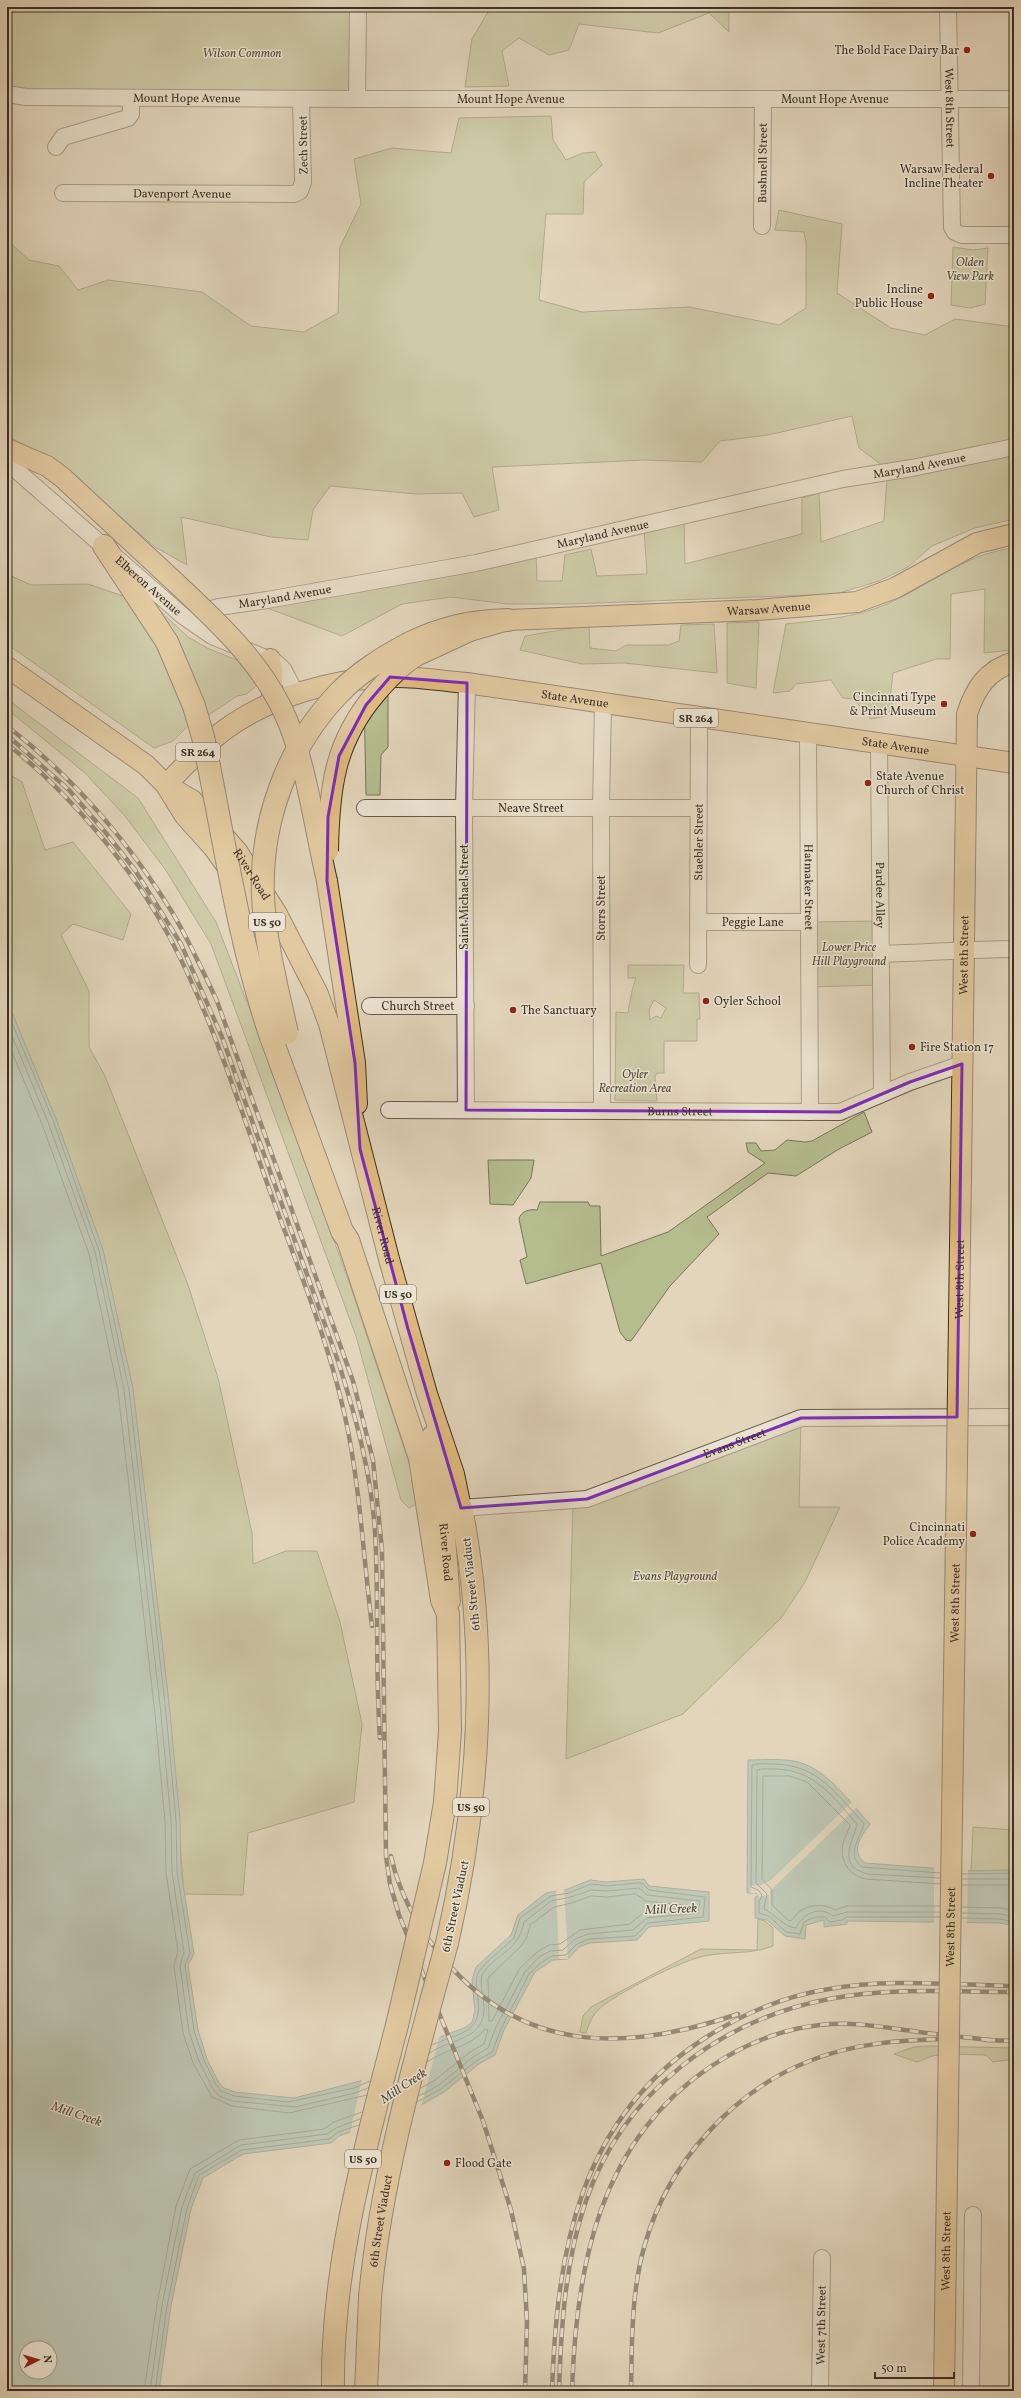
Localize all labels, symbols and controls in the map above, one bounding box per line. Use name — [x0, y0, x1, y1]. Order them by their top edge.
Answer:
place label: The Bold Face Dairy Bar — [835, 43, 959, 59]
marker: The Bold Face Dairy Bar — [962, 45, 972, 55]
park label: Wilson Common — [202, 46, 282, 62]
street label: West 8th Street — [940, 68, 958, 148]
street label: Mount Hope Avenue — [133, 91, 241, 107]
street label: Mount Hope Avenue — [457, 92, 565, 108]
street label: Mount Hope Avenue — [781, 92, 889, 108]
street label: Zech Street — [295, 115, 313, 175]
street label: Bushnell Street — [755, 123, 772, 203]
place label: Warsaw Federal Incline Theater — [900, 162, 983, 192]
marker: Warsaw Federal Incline Theater — [986, 171, 996, 181]
street label: Davenport Avenue — [133, 186, 231, 203]
park label: Olden View Park — [946, 255, 994, 285]
place label: Incline Public House — [855, 282, 923, 312]
marker: Incline Public House — [926, 291, 936, 301]
street label: Maryland Avenue — [872, 450, 968, 483]
street label: Maryland Avenue — [555, 517, 651, 553]
street label: Elberon Avenue — [111, 553, 185, 620]
street label: Maryland Avenue — [238, 582, 333, 613]
street label: Warsaw Avenue — [727, 599, 811, 620]
street label: State Avenue — [540, 687, 610, 713]
place label: Cincinnati Type & Print Museum — [849, 690, 936, 720]
marker: Cincinnati Type & Print Museum — [939, 699, 949, 709]
road number: SR 264 — [674, 709, 718, 727]
street label: State Avenue — [860, 734, 931, 760]
road number: SR 264 — [176, 743, 220, 761]
place label: State Avenue Church of Christ — [876, 769, 964, 799]
marker: State Avenue Church of Christ — [863, 778, 873, 788]
street label: Neave Street — [498, 801, 564, 817]
street label: Staebler Street — [691, 803, 708, 881]
street label: Saint Michael Street — [457, 844, 473, 950]
street label: Hatmaker Street — [800, 844, 816, 930]
street label: River Road — [229, 846, 273, 904]
street label: Pardee Alley — [871, 862, 888, 929]
street label: Storrs Street — [594, 875, 610, 941]
road number: US 50 — [249, 913, 285, 931]
street label: Peggie Lane — [722, 915, 784, 931]
street label: West 8th Street — [956, 915, 973, 995]
park label: Lower Price Hill Playground — [812, 940, 886, 970]
place label: Oyler School — [714, 994, 781, 1010]
marker: Oyler School — [701, 996, 711, 1006]
street label: Church Street — [382, 999, 454, 1015]
place label: The Sanctuary — [521, 1003, 597, 1019]
marker: The Sanctuary — [508, 1005, 518, 1015]
place label: Fire Station 17 — [920, 1040, 994, 1056]
marker: Fire Station 17 — [907, 1042, 917, 1052]
park label: Oyler Recreation Area — [598, 1067, 672, 1097]
street label: Burns Street — [647, 1104, 713, 1120]
street label: River Road — [367, 1205, 397, 1266]
street label: West 8th Street — [952, 1239, 969, 1319]
road number: US 50 — [380, 1285, 416, 1303]
street label: Evans Street — [701, 1425, 768, 1463]
place label: Cincinnati Police Academy — [883, 1520, 965, 1550]
street label: River Road — [434, 1522, 455, 1582]
marker: Cincinnati Police Academy — [968, 1529, 978, 1539]
street label: 6th Street Viaduct — [459, 1536, 485, 1631]
street label: West 8th Street — [947, 1563, 965, 1643]
park label: Evans Playground — [633, 1569, 718, 1585]
road number: US 50 — [453, 1798, 489, 1816]
street label: 6th Street Viaduct — [438, 1859, 474, 1954]
street label: West 8th Street — [943, 1887, 960, 1967]
water label: Mill Creek — [644, 1900, 698, 1920]
water label: Mill Creek — [377, 2065, 431, 2109]
water label: Mill Creek — [48, 2098, 104, 2132]
road number: US 50 — [345, 2150, 381, 2168]
place label: Flood Gate — [455, 2156, 512, 2172]
marker: Flood Gate — [442, 2158, 452, 2168]
street label: 6th Street Viaduct — [366, 2173, 397, 2268]
street label: West 8th Street — [938, 2211, 956, 2291]
street label: West 7th Street — [813, 2285, 831, 2365]
north arrow — [18, 2340, 58, 2380]
scale bar — [875, 2354, 954, 2380]
text: N — [39, 2355, 54, 2364]
text: 50 m — [881, 2361, 907, 2377]

